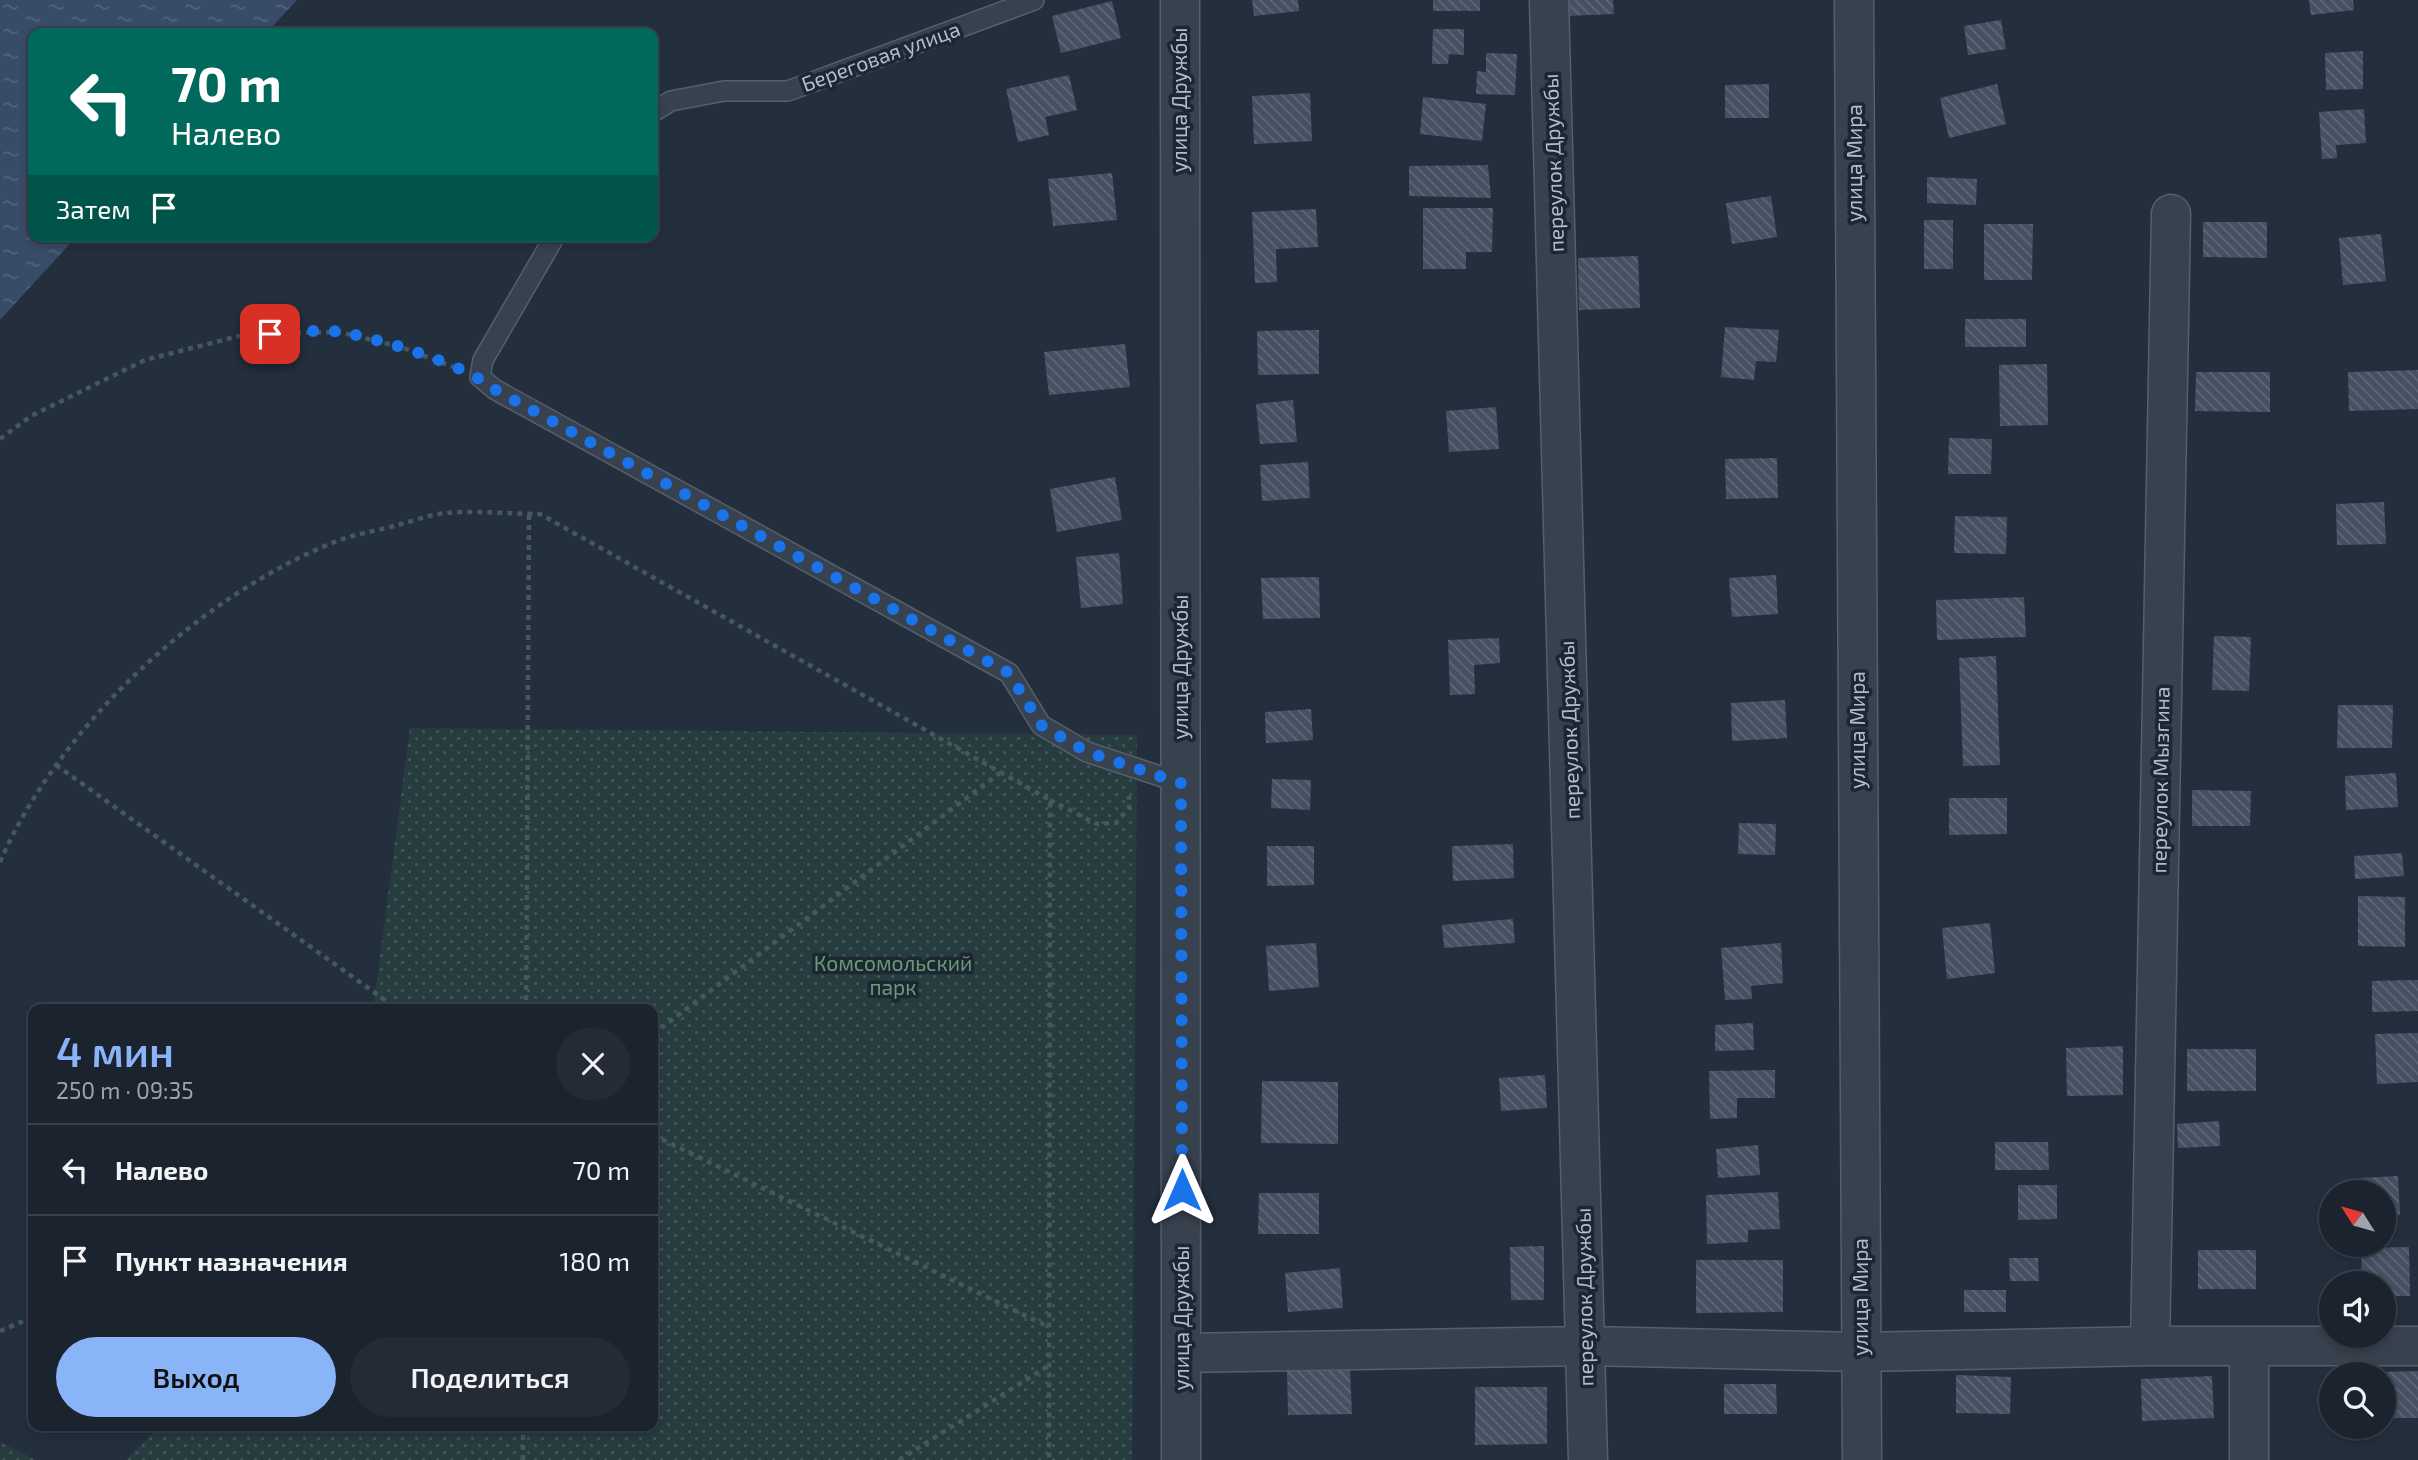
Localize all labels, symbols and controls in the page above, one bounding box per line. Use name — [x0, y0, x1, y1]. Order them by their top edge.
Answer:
street label: Береговая улица — [798, 15, 964, 97]
street label: улица Дружбы — [1166, 28, 1192, 172]
text: 70 m — [171, 53, 282, 112]
icon: left — [56, 56, 147, 147]
street label: переулок Дружбы — [1537, 73, 1569, 253]
street label: улица Мира — [1841, 104, 1867, 222]
text: Налево — [171, 113, 281, 151]
icon: arrive — [145, 189, 183, 227]
text: Затем — [56, 193, 131, 224]
pin — [240, 304, 300, 364]
icon: arrive — [251, 315, 289, 353]
street label: улица Дружбы — [1167, 595, 1193, 739]
street label: переулок Дружбы — [1553, 640, 1585, 820]
street label: улица Мира — [1844, 671, 1870, 789]
street label: переулок Мызгина — [2145, 686, 2175, 874]
park label: Комсомольский парк — [814, 950, 972, 999]
text: 4 мин — [56, 1025, 174, 1075]
button: close — [556, 1027, 630, 1101]
text: 250 m · 09:35 — [56, 1076, 194, 1104]
icon: left — [56, 1151, 94, 1189]
position arrow — [1145, 1153, 1219, 1227]
text: Налево — [115, 1154, 208, 1185]
text: 70 m — [572, 1154, 630, 1185]
north arrow — [2319, 1180, 2396, 1256]
map controls — [2319, 1180, 2396, 1439]
street label: переулок Дружбы — [1569, 1207, 1599, 1387]
street label: улица Мира — [1847, 1238, 1873, 1356]
icon: arrive — [56, 1242, 94, 1280]
text: Пункт назначения — [115, 1245, 348, 1276]
text: 180 m — [560, 1245, 630, 1276]
street label: улица Дружбы — [1168, 1246, 1194, 1390]
button: sound — [2319, 1271, 2396, 1348]
button: Выход — [56, 1337, 336, 1417]
button: Поделиться — [350, 1337, 630, 1417]
button: search — [2319, 1362, 2396, 1439]

